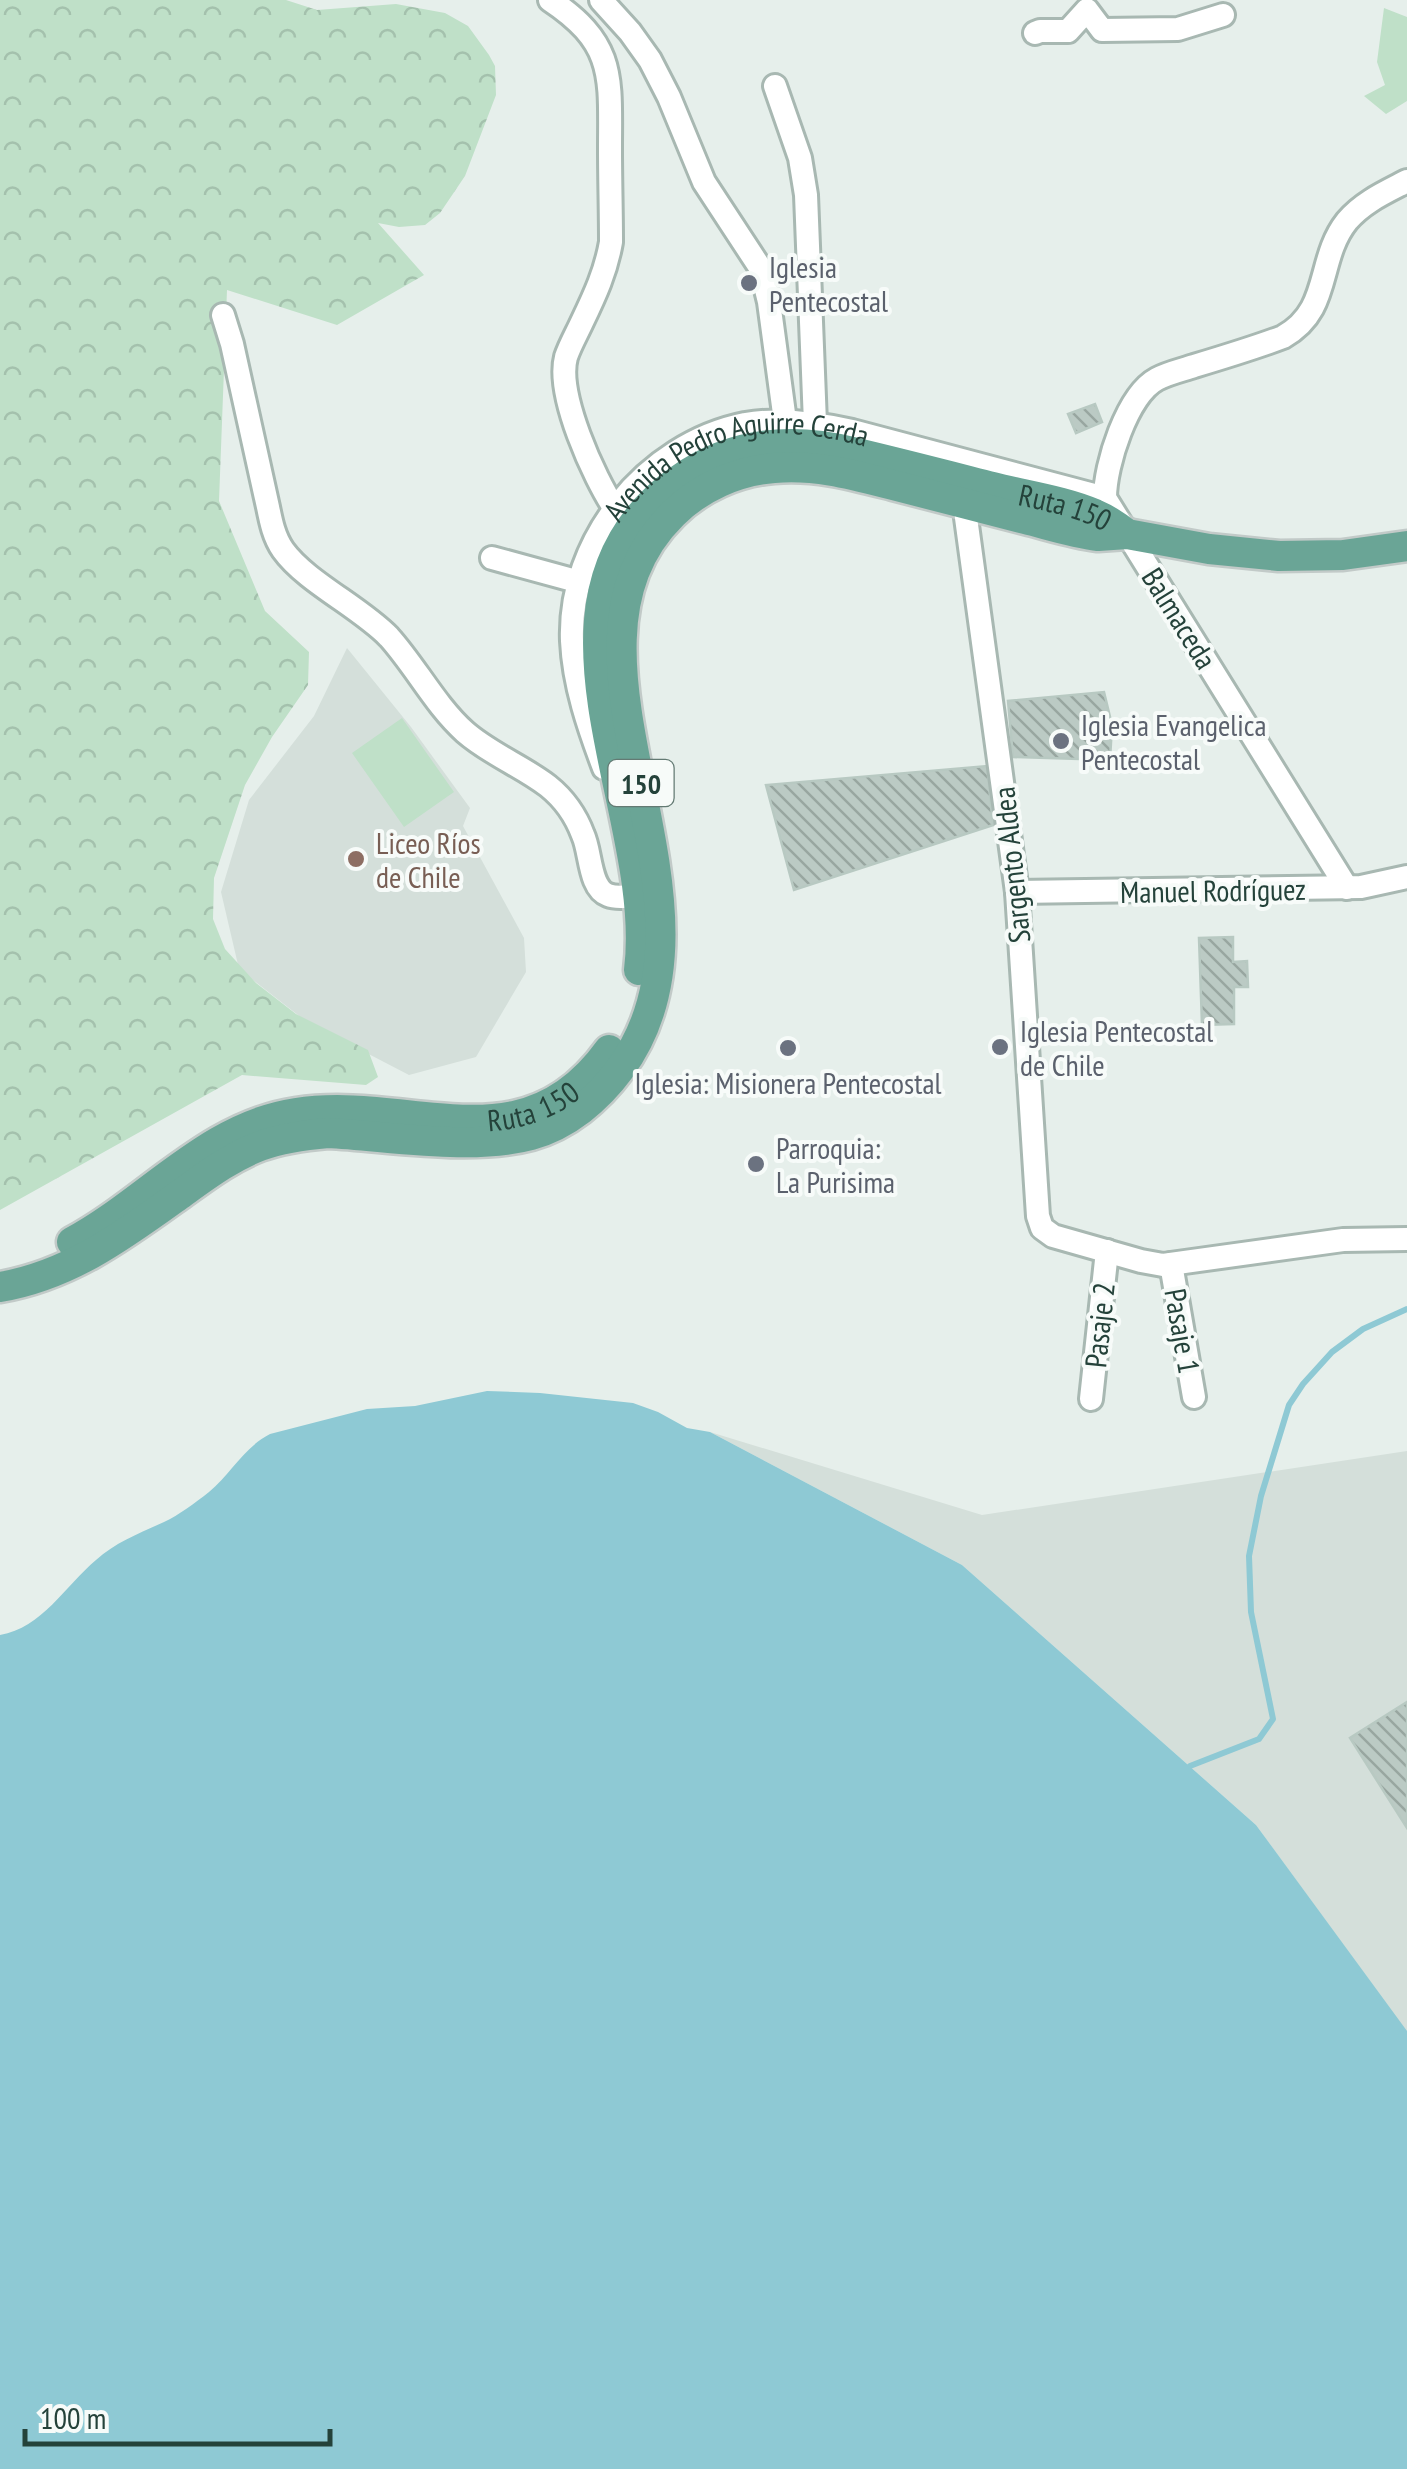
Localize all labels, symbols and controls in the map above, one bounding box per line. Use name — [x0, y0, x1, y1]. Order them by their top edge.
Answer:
place label: Iglesia Pentecostal — [769, 247, 888, 320]
marker: Iglesia Pentecostal — [738, 272, 760, 294]
street label: Avenida Pedro Aguirre Cerda — [593, 402, 873, 528]
street label: Ruta 150 — [1016, 474, 1119, 539]
street label: Balmaceda — [1134, 560, 1226, 676]
place label: Iglesia Evangelica Pentecostal — [1081, 705, 1267, 778]
marker: Iglesia Evangelica Pentecostal — [1050, 730, 1072, 752]
road number: 150 — [608, 760, 674, 806]
street label: Sargento Aldea — [983, 785, 1039, 945]
place label: Liceo Ríos de Chile — [376, 823, 481, 896]
marker: Liceo Ríos de Chile — [345, 848, 367, 870]
street label: Manuel Rodríguez — [1120, 869, 1306, 911]
place label: Iglesia Pentecostal de Chile — [1020, 1011, 1213, 1084]
marker: Iglesia Pentecostal de Chile — [989, 1036, 1011, 1058]
marker: Iglesia: Misionera Pentecostal — [777, 1037, 799, 1059]
place label: Iglesia: Misionera Pentecostal — [635, 1063, 941, 1102]
street label: Ruta 150 — [486, 1072, 586, 1139]
place label: Parroquia: La Purisima — [776, 1128, 895, 1201]
marker: Parroquia: La Purisima — [745, 1153, 767, 1175]
street label: Pasaje 2 — [1075, 1280, 1123, 1370]
street label: Pasaje 1 — [1156, 1285, 1210, 1377]
scale bar — [25, 2384, 330, 2446]
text: 100 m — [40, 2398, 106, 2437]

